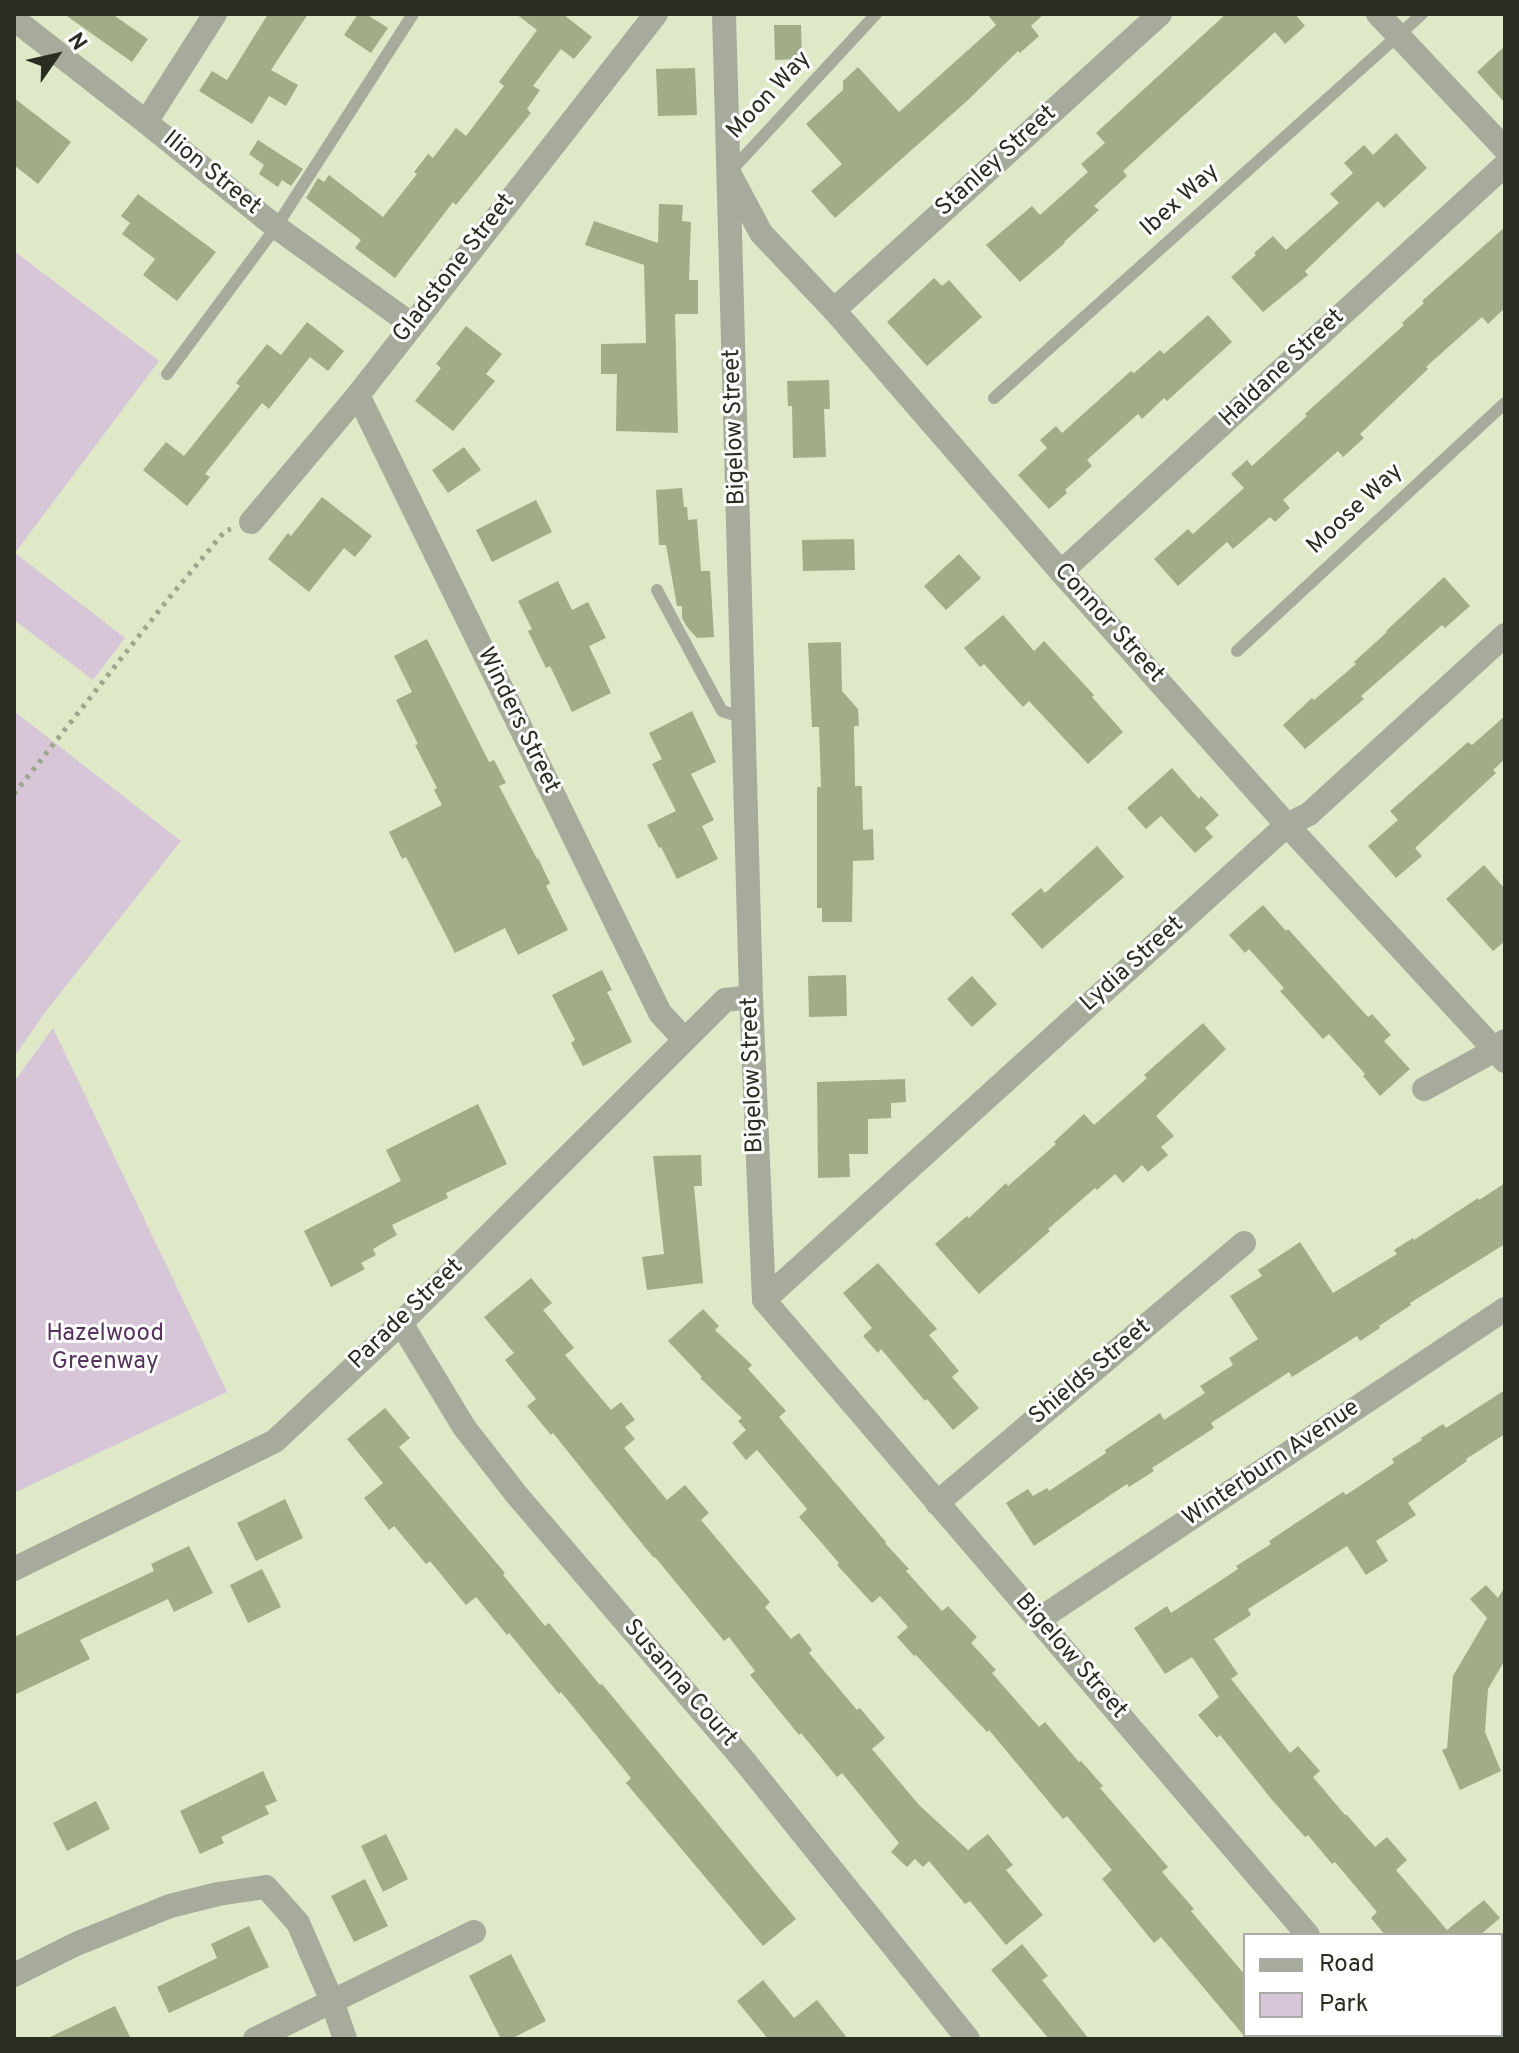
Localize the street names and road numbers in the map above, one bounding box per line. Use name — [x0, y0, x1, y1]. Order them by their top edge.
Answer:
street label: Moon Way — [722, 46, 818, 146]
street label: Stanley Street — [931, 100, 1063, 224]
street label: Ilion Street — [156, 126, 266, 222]
street label: Ibex Way — [1136, 158, 1226, 244]
street label: Gladstone Street — [388, 189, 522, 349]
street label: Haldane Street — [1215, 304, 1351, 434]
street label: Bigelow Street — [719, 348, 753, 506]
street label: Moose Way — [1302, 458, 1410, 562]
street label: Connor Street — [1047, 558, 1169, 690]
street label: Winders Street — [469, 643, 565, 799]
street label: Lydia Street — [1075, 911, 1191, 1019]
street label: Bigelow Street — [737, 996, 771, 1154]
street label: Parade Street — [344, 1253, 470, 1377]
street label: Shields Street — [1024, 1314, 1158, 1432]
street label: Winterburn Avenue — [1178, 1394, 1366, 1534]
street label: Bigelow Street — [1008, 1589, 1132, 1725]
street label: Susanna Court — [616, 1615, 742, 1753]

